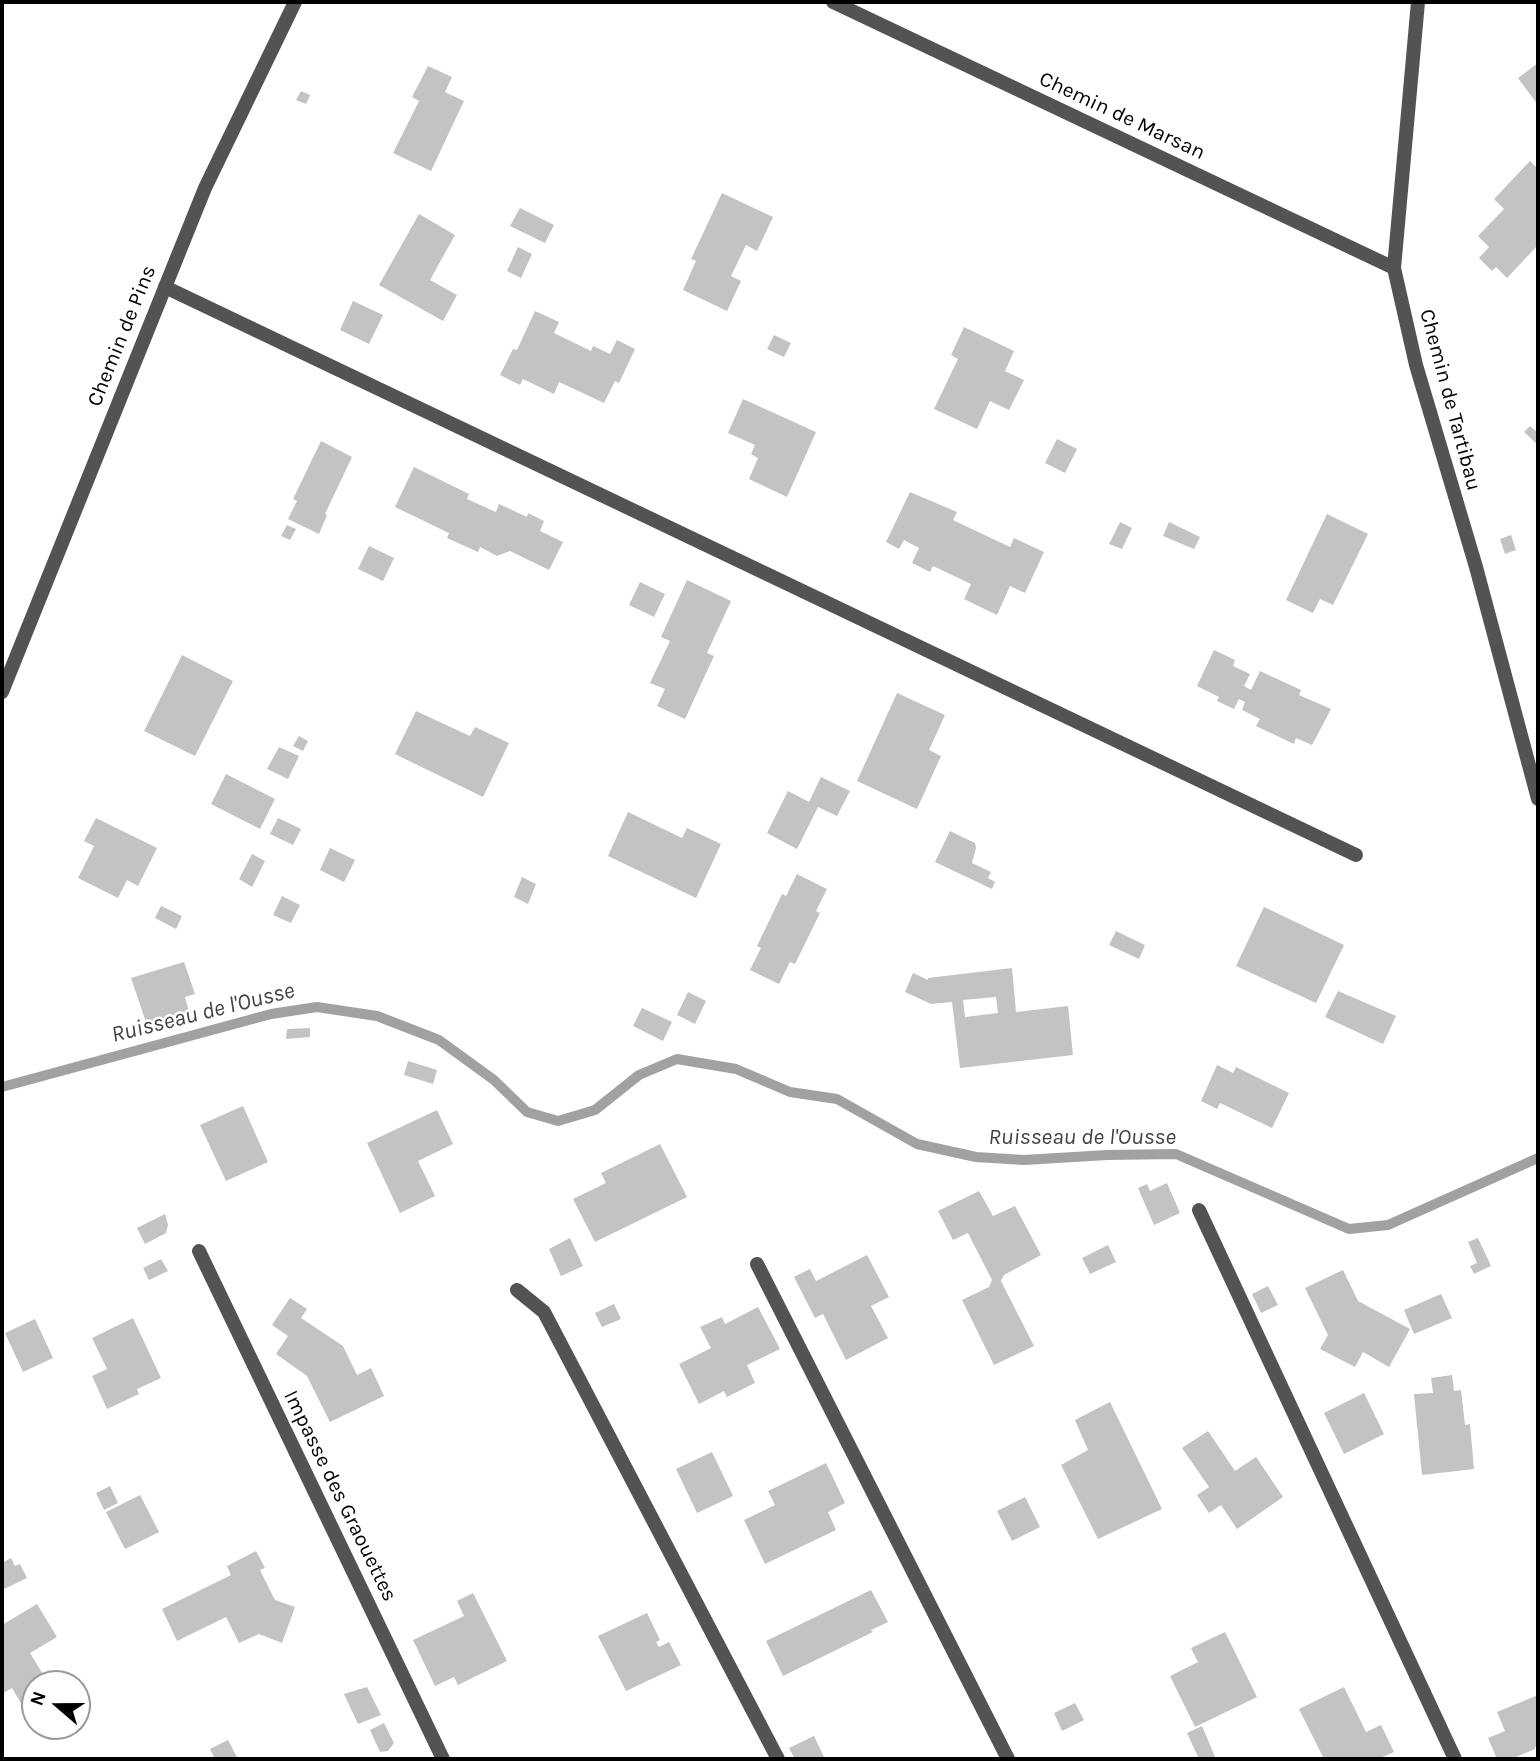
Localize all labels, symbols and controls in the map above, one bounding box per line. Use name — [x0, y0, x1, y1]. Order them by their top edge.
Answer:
street label: Chemin de Marsan — [1035, 66, 1209, 166]
street label: Chemin de Pins — [82, 262, 162, 410]
street label: Chemin de Tartibau — [1414, 307, 1486, 493]
water label: Ruisseau de l'Ousse — [109, 977, 297, 1049]
water label: Ruisseau de l'Ousse — [988, 1123, 1176, 1151]
street label: Impasse des Graouettes — [278, 1386, 402, 1606]
north arrow — [21, 1670, 91, 1740]
text: N — [25, 1688, 51, 1709]

